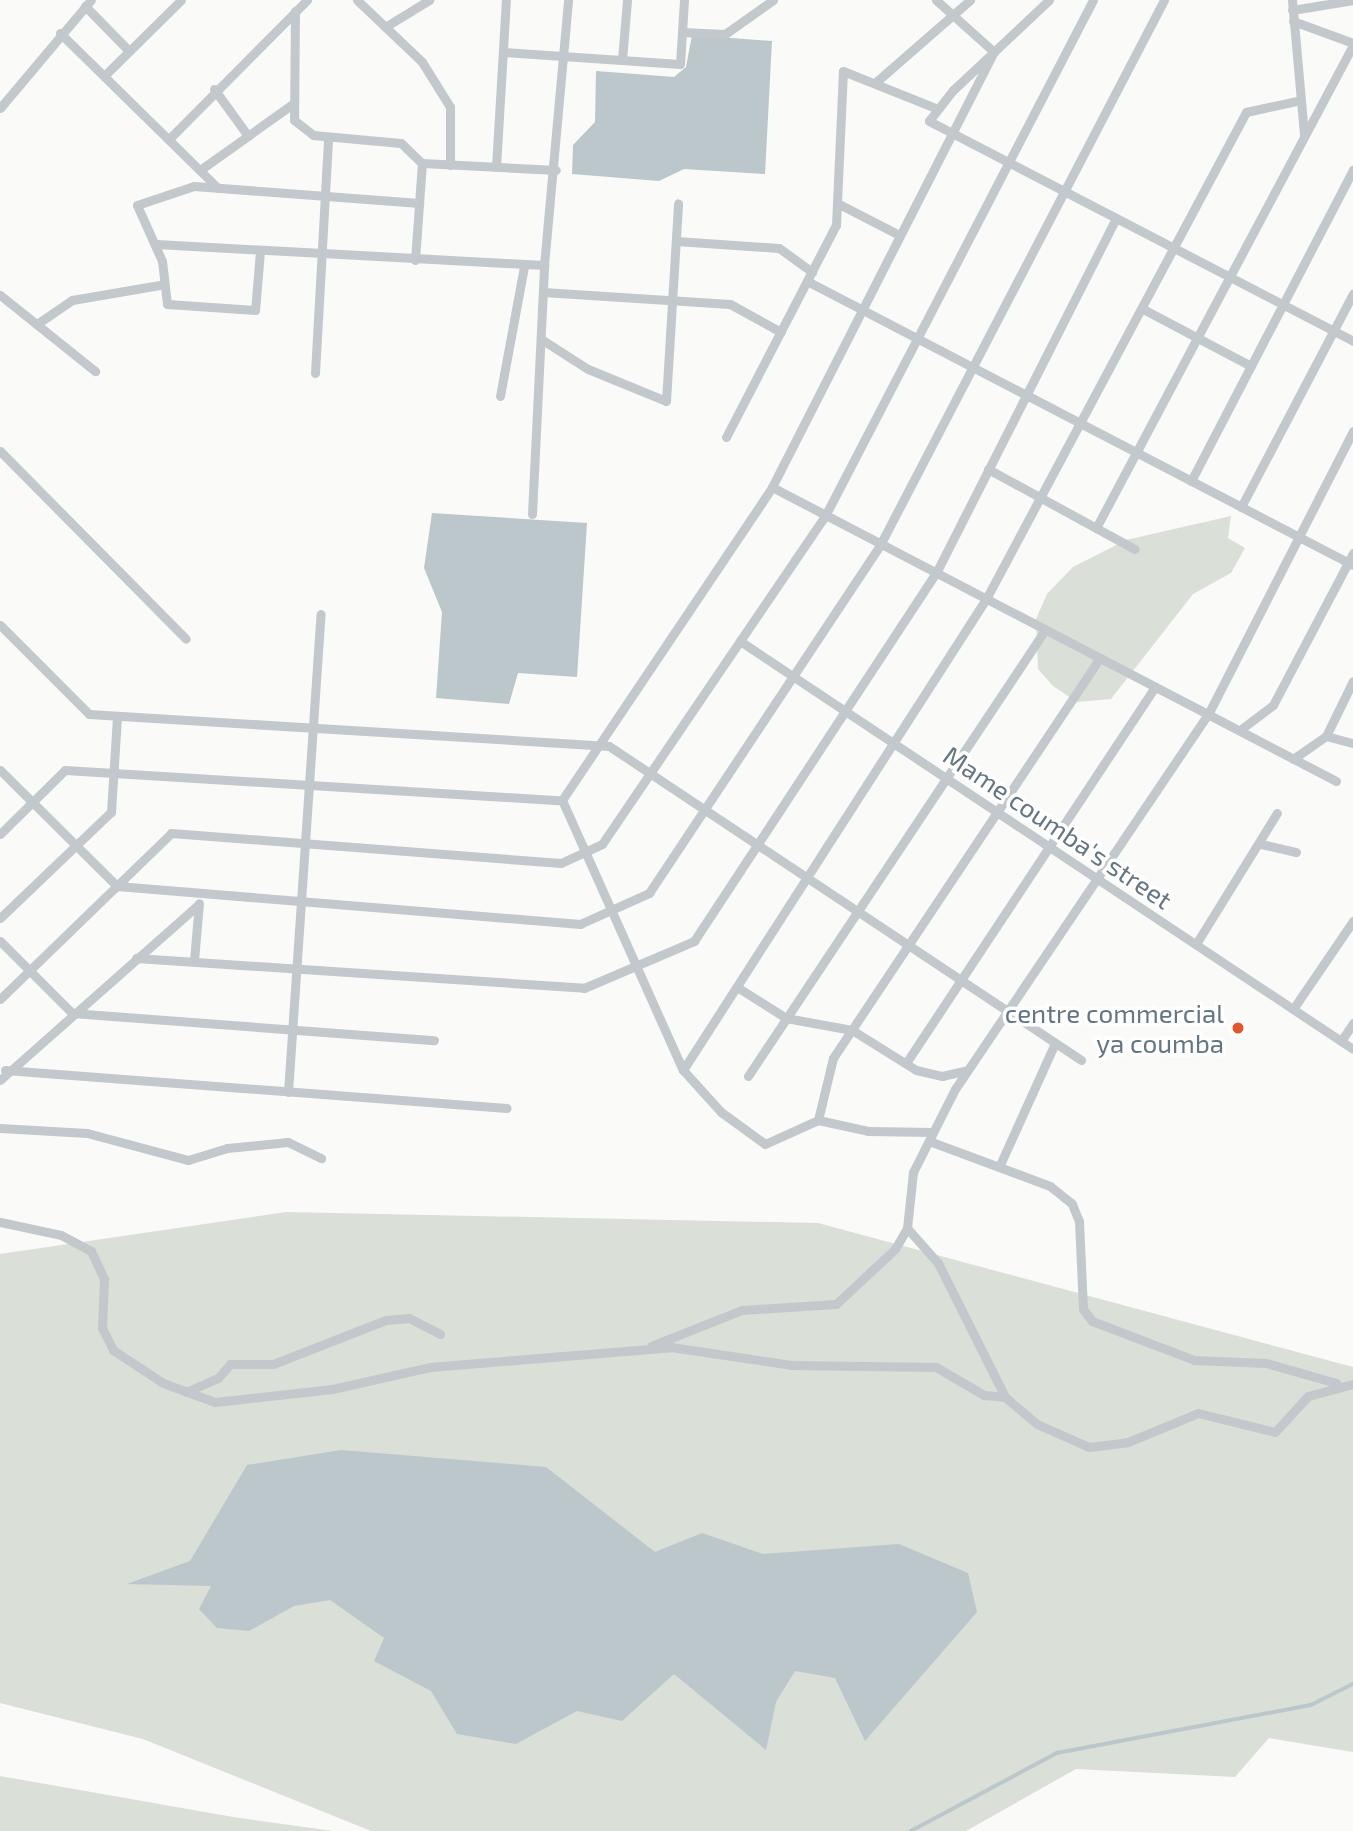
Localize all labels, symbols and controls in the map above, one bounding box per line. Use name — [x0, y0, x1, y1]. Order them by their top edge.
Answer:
street label: Mame coumba's street — [938, 739, 1178, 915]
place label: centre commercial ya coumba — [1005, 997, 1224, 1058]
marker: centre commercial ya coumba — [1230, 1020, 1246, 1036]

